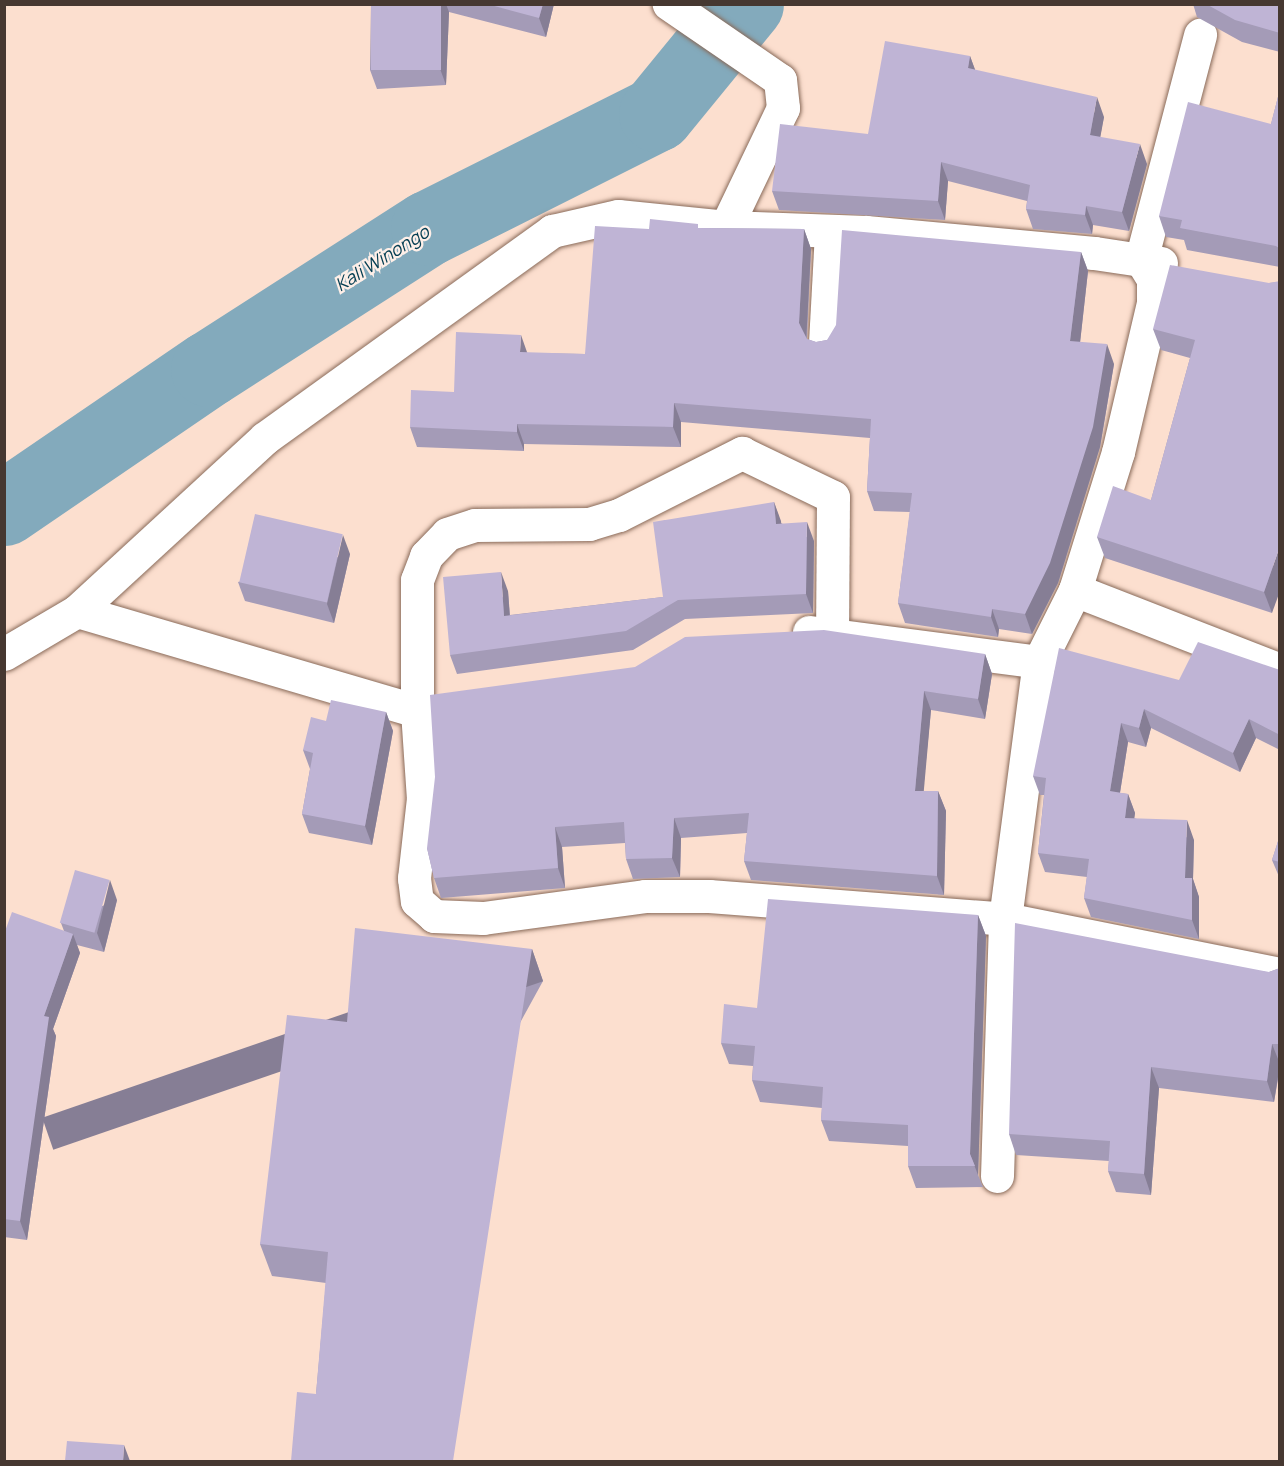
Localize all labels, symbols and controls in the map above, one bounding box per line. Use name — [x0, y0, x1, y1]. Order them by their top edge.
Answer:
water label: Kali Winongo — [331, 221, 433, 295]

